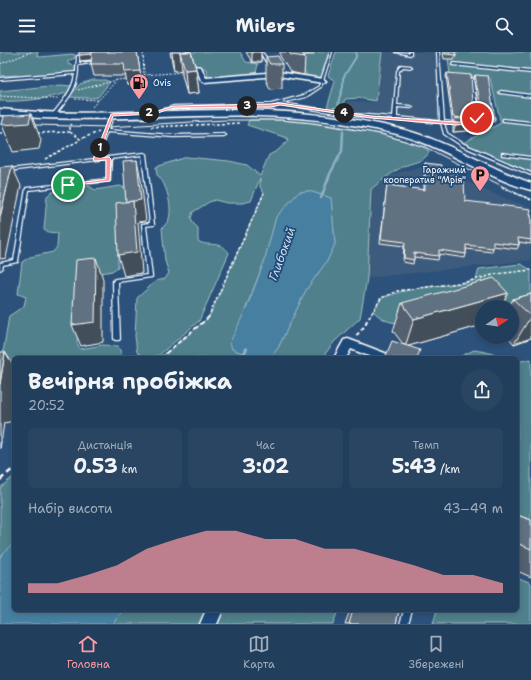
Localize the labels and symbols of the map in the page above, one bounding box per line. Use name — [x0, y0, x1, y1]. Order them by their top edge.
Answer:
fuel station icon: Ovis — [128, 72, 150, 100]
place label: Ovis — [153, 77, 171, 89]
pin: 3 — [237, 96, 257, 116]
pin — [460, 101, 494, 135]
pin: 2 — [139, 103, 159, 123]
pin: 4 — [334, 103, 354, 123]
pin: 1 — [90, 138, 110, 158]
place label: Гаражний кооператив "Мрія" — [384, 164, 466, 186]
parking icon: Гаражний кооператив "Мрія" — [469, 164, 491, 192]
pin — [51, 168, 85, 202]
water label: Глибокий — [265, 225, 299, 283]
north arrow — [475, 300, 519, 344]

